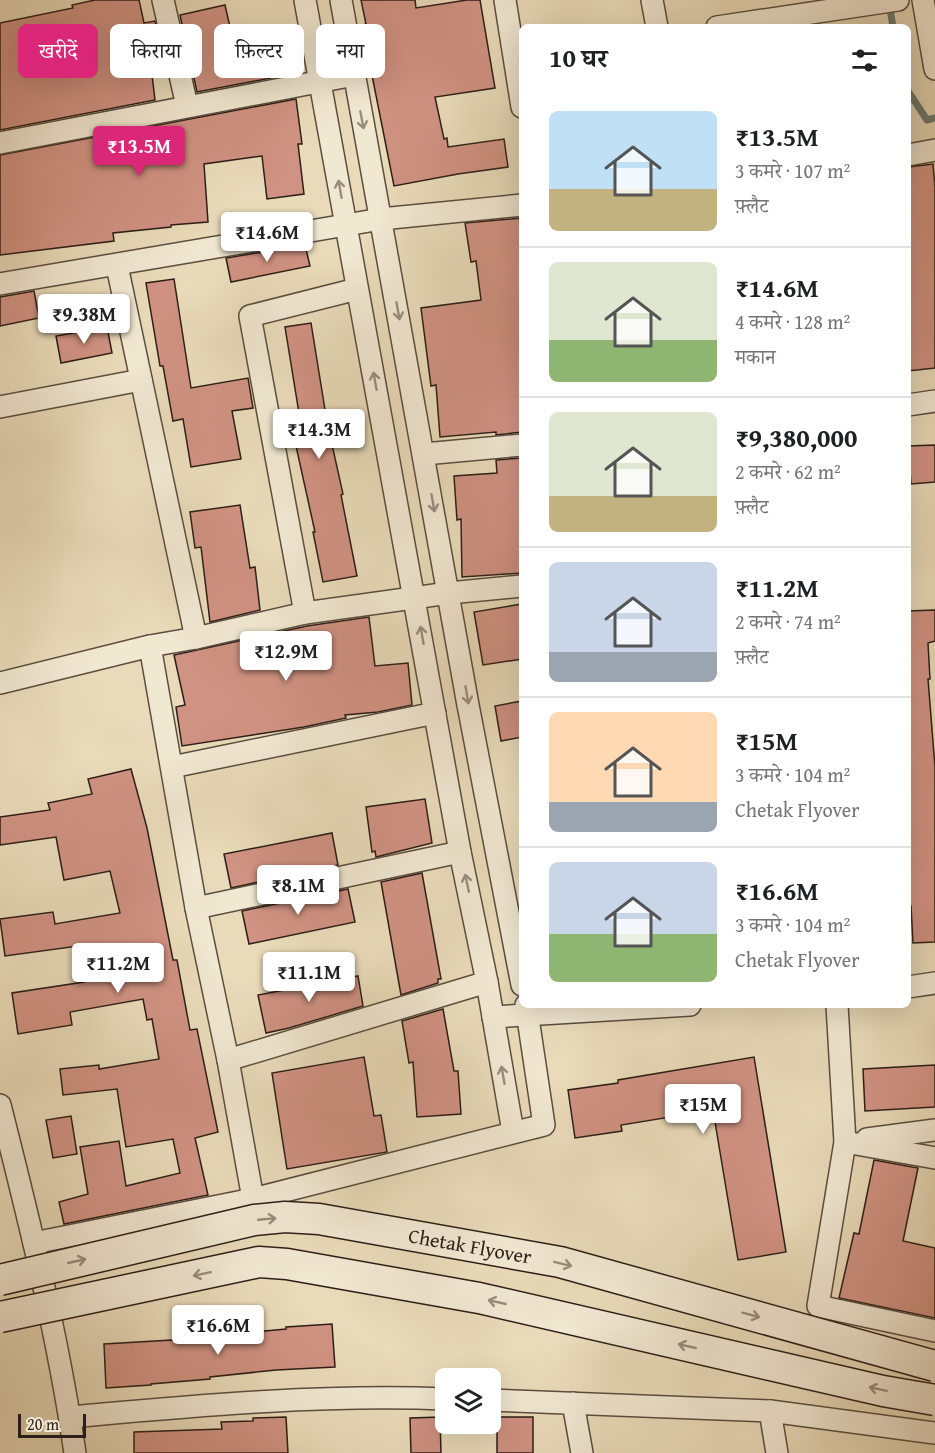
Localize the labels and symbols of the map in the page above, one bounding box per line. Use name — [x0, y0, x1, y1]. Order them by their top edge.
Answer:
one-way arrow — [357, 109, 368, 129]
pin: ₹13.5M — [90, 126, 188, 177]
one-way arrow — [334, 180, 345, 200]
pin: ₹14.6M — [218, 212, 316, 263]
pin: ₹9.38M — [35, 294, 133, 345]
one-way arrow — [392, 301, 403, 321]
one-way arrow — [369, 372, 380, 391]
pin: ₹14.3M — [270, 409, 368, 460]
one-way arrow — [427, 493, 438, 513]
one-way arrow — [416, 625, 427, 645]
pin: ₹12.9M — [237, 631, 335, 682]
one-way arrow — [462, 685, 473, 704]
pin: ₹8.1M — [256, 865, 340, 916]
one-way arrow — [461, 874, 472, 894]
pin: ₹11.2M — [69, 943, 167, 994]
pin: ₹11.1M — [260, 952, 358, 1003]
one-way arrow — [497, 1065, 508, 1085]
pin: ₹15M — [667, 1084, 739, 1135]
one-way arrow — [257, 1213, 277, 1224]
street label: Chetak Flyover — [406, 1220, 534, 1271]
one-way arrow — [68, 1255, 87, 1267]
one-way arrow — [553, 1258, 572, 1270]
one-way arrow — [193, 1268, 212, 1280]
one-way arrow — [488, 1296, 507, 1308]
pin: ₹16.6M — [169, 1305, 267, 1356]
one-way arrow — [741, 1310, 760, 1321]
one-way arrow — [678, 1340, 698, 1351]
one-way arrow — [868, 1383, 888, 1394]
scale bar — [18, 1411, 86, 1438]

